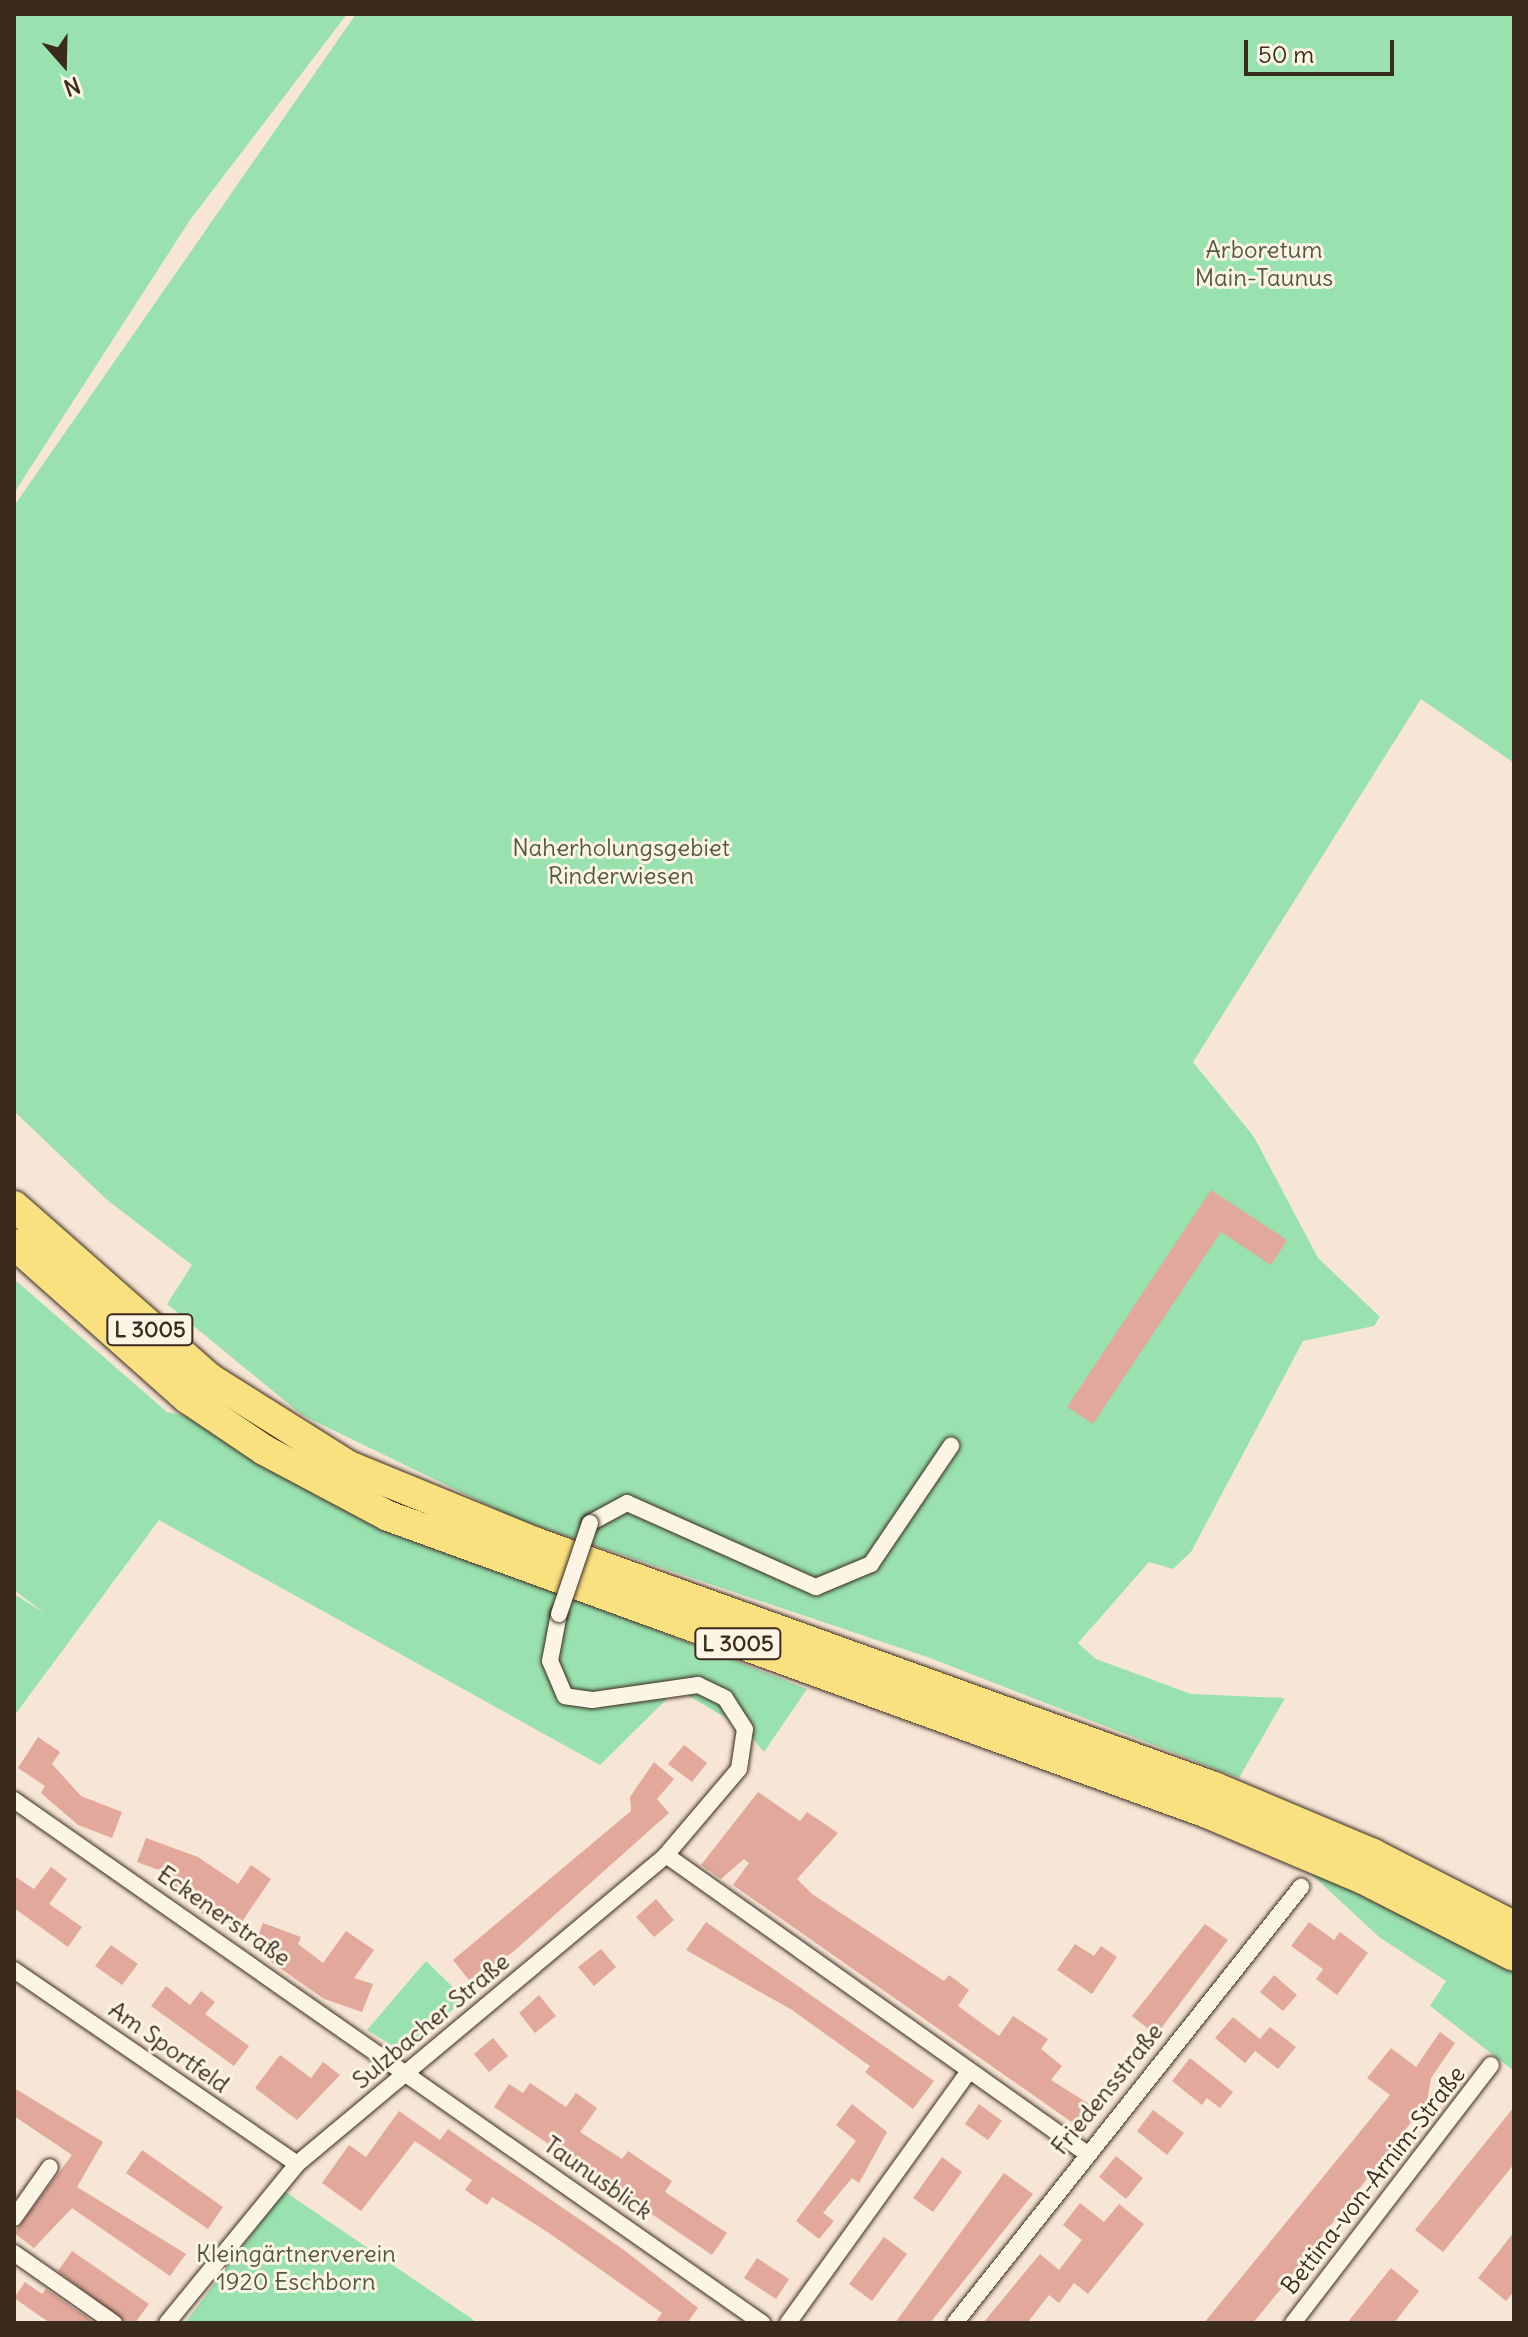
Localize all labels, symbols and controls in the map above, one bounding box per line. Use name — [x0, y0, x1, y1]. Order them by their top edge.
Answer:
north arrow — [24, 24, 104, 104]
scale bar — [1248, 24, 1398, 74]
text: 50 m — [1258, 39, 1314, 69]
text: N — [60, 71, 84, 102]
park label: Arboretum Main-Taunus — [1195, 236, 1333, 292]
park label: Naherholungsgebiet Rinderwiesen — [512, 834, 730, 890]
road number: L 3005 — [106, 1312, 194, 1348]
road number: L 3005 — [694, 1626, 782, 1662]
street label: Eckenerstraße — [152, 1860, 296, 1972]
street label: Sulzbacher Straße — [347, 1947, 515, 2095]
street label: Am Sportfeld — [103, 1995, 235, 2099]
street label: Friedensstraße — [1045, 2018, 1169, 2160]
street label: Bettina-von-Arnim-Straße — [1275, 2060, 1471, 2300]
street label: Taunusblick — [538, 2130, 658, 2226]
park label: Kleingärtnerverein 1920 Eschborn — [196, 2240, 396, 2296]

